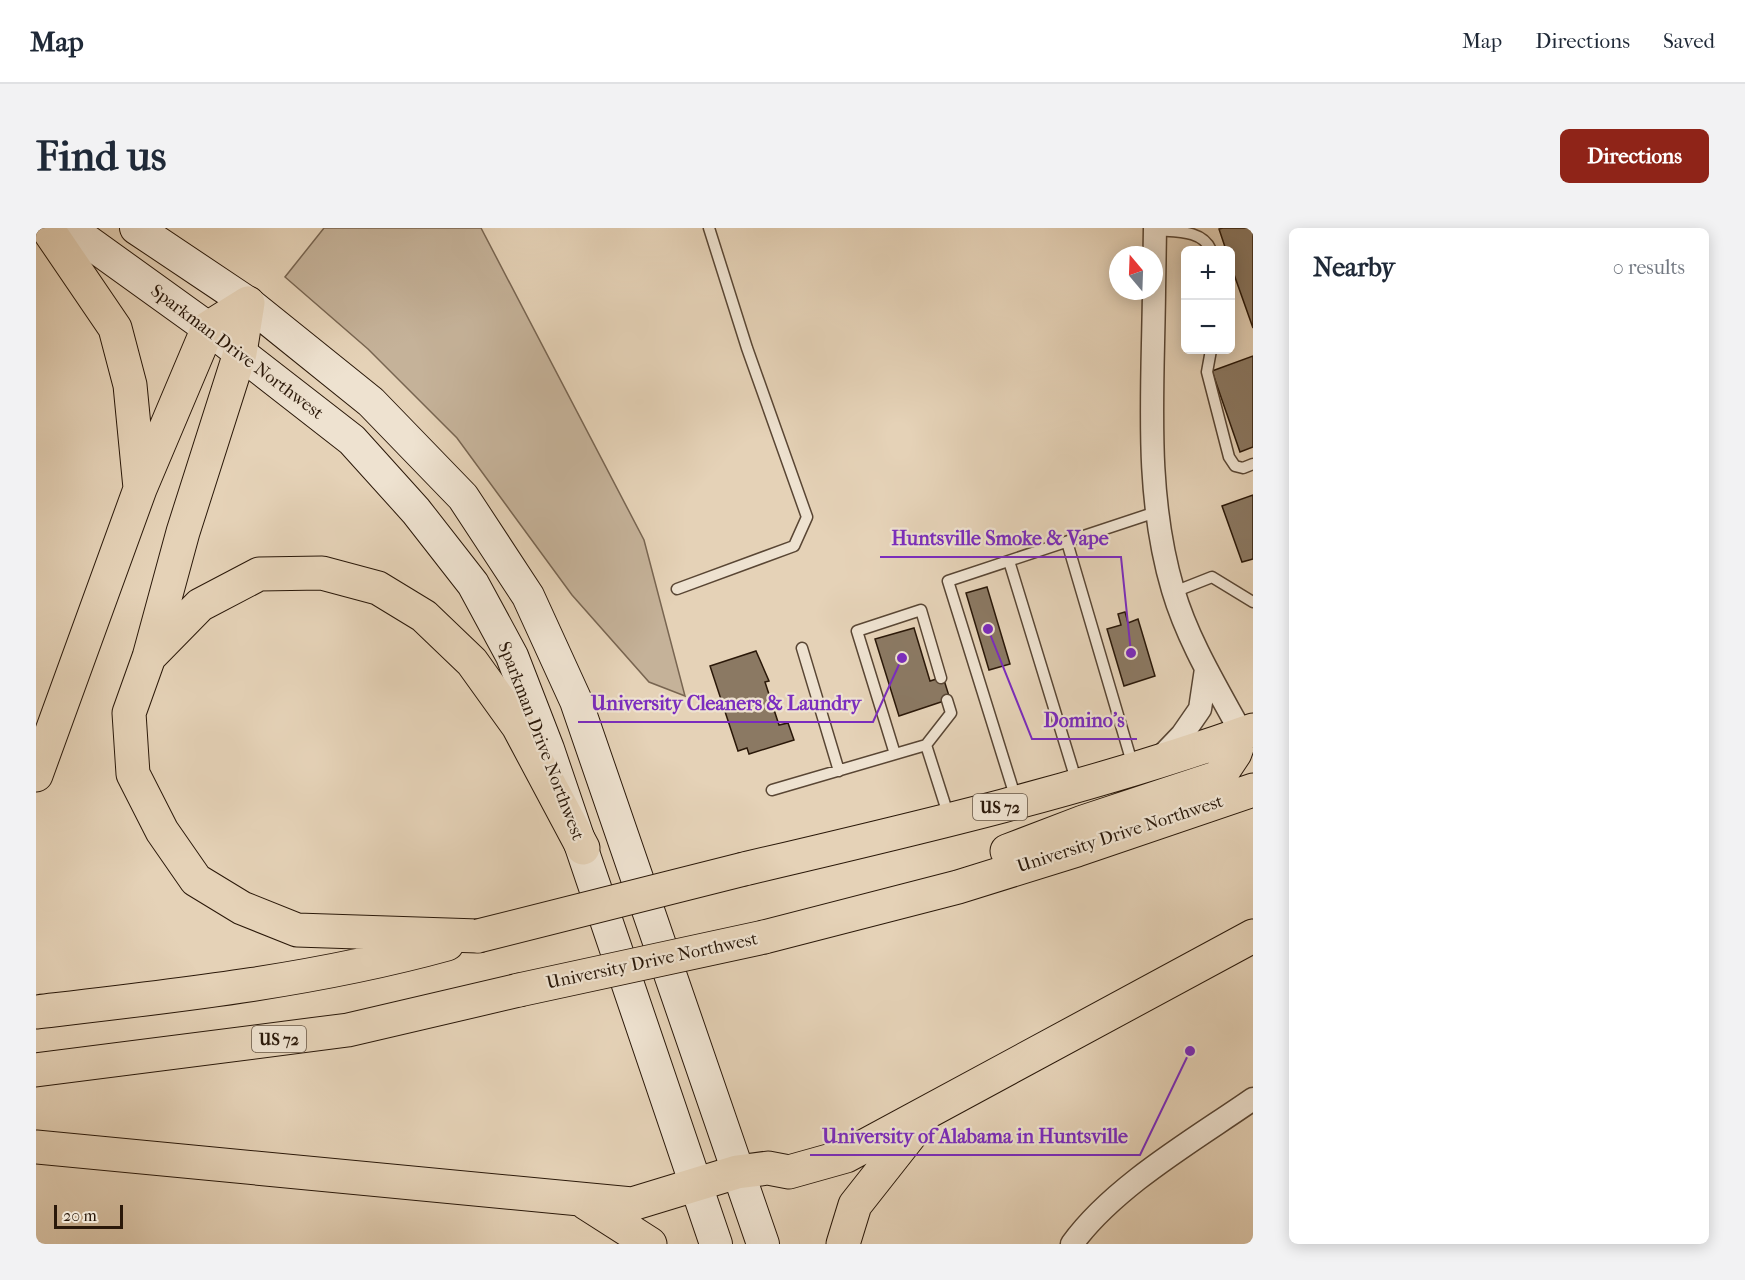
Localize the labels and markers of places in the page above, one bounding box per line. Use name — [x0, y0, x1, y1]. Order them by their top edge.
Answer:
callout: Huntsville Smoke & Vape — [880, 519, 1121, 557]
callout: University Cleaners & Laundry — [578, 684, 873, 722]
callout: Domino's — [1032, 701, 1137, 739]
callout: University of Alabama in Huntsville — [810, 1117, 1140, 1155]

